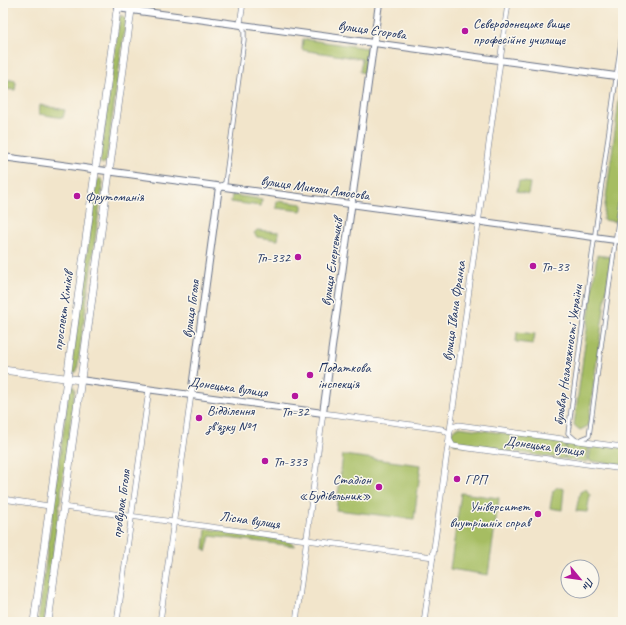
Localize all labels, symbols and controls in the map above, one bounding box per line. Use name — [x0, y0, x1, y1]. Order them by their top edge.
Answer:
place label: Сєвєродонецьке вище професійне училище — [473, 15, 571, 48]
street label: вулиця Єгорова — [337, 17, 408, 43]
marker: Сєвєродонецьке вище професійне училище — [460, 26, 470, 36]
street label: вулиця Миколи Амосова — [260, 172, 372, 204]
place label: Фрутоманія — [85, 188, 145, 205]
marker: Фрутоманія — [72, 191, 82, 201]
street label: вулиця Енергетиків — [317, 213, 347, 307]
place label: Тп-332 — [256, 249, 292, 266]
marker: Тп-332 — [293, 252, 303, 262]
place label: Тп-33 — [541, 258, 570, 275]
street label: вулиця Івана Франка — [439, 259, 470, 362]
marker: Тп-33 — [528, 261, 538, 271]
street label: проспект Хіміків — [49, 267, 77, 351]
street label: вулиця Гоголя — [179, 278, 204, 339]
street label: бульвар Незалежності України — [550, 283, 586, 426]
place label: Податкова інспекція — [318, 359, 372, 392]
marker: Податкова інспекція — [305, 370, 315, 380]
street label: Донецька вулиця — [188, 373, 270, 401]
marker: Тп-32 — [290, 391, 300, 401]
place label: Відділення зв'язку №1 — [205, 402, 257, 435]
place label: Тп-32 — [281, 403, 311, 420]
marker: Відділення зв'язку №1 — [194, 413, 204, 423]
street label: Донецька вулиця — [504, 432, 586, 460]
place label: Тп-333 — [273, 453, 309, 470]
marker: Тп-333 — [260, 456, 270, 466]
street label: провулок Гоголя — [108, 468, 134, 539]
place label: Стадіон «Будівельник» — [299, 471, 372, 504]
place label: ГРП — [465, 471, 489, 488]
marker: ГРП — [452, 474, 462, 484]
marker: Стадіон «Будівельник» — [374, 482, 384, 492]
place label: Університет внутрішніх справ — [449, 498, 533, 531]
street label: Лісна вулиця — [219, 507, 282, 533]
marker: Університет внутрішніх справ — [533, 509, 543, 519]
north arrow — [560, 559, 600, 599]
text: Пн — [579, 575, 598, 593]

